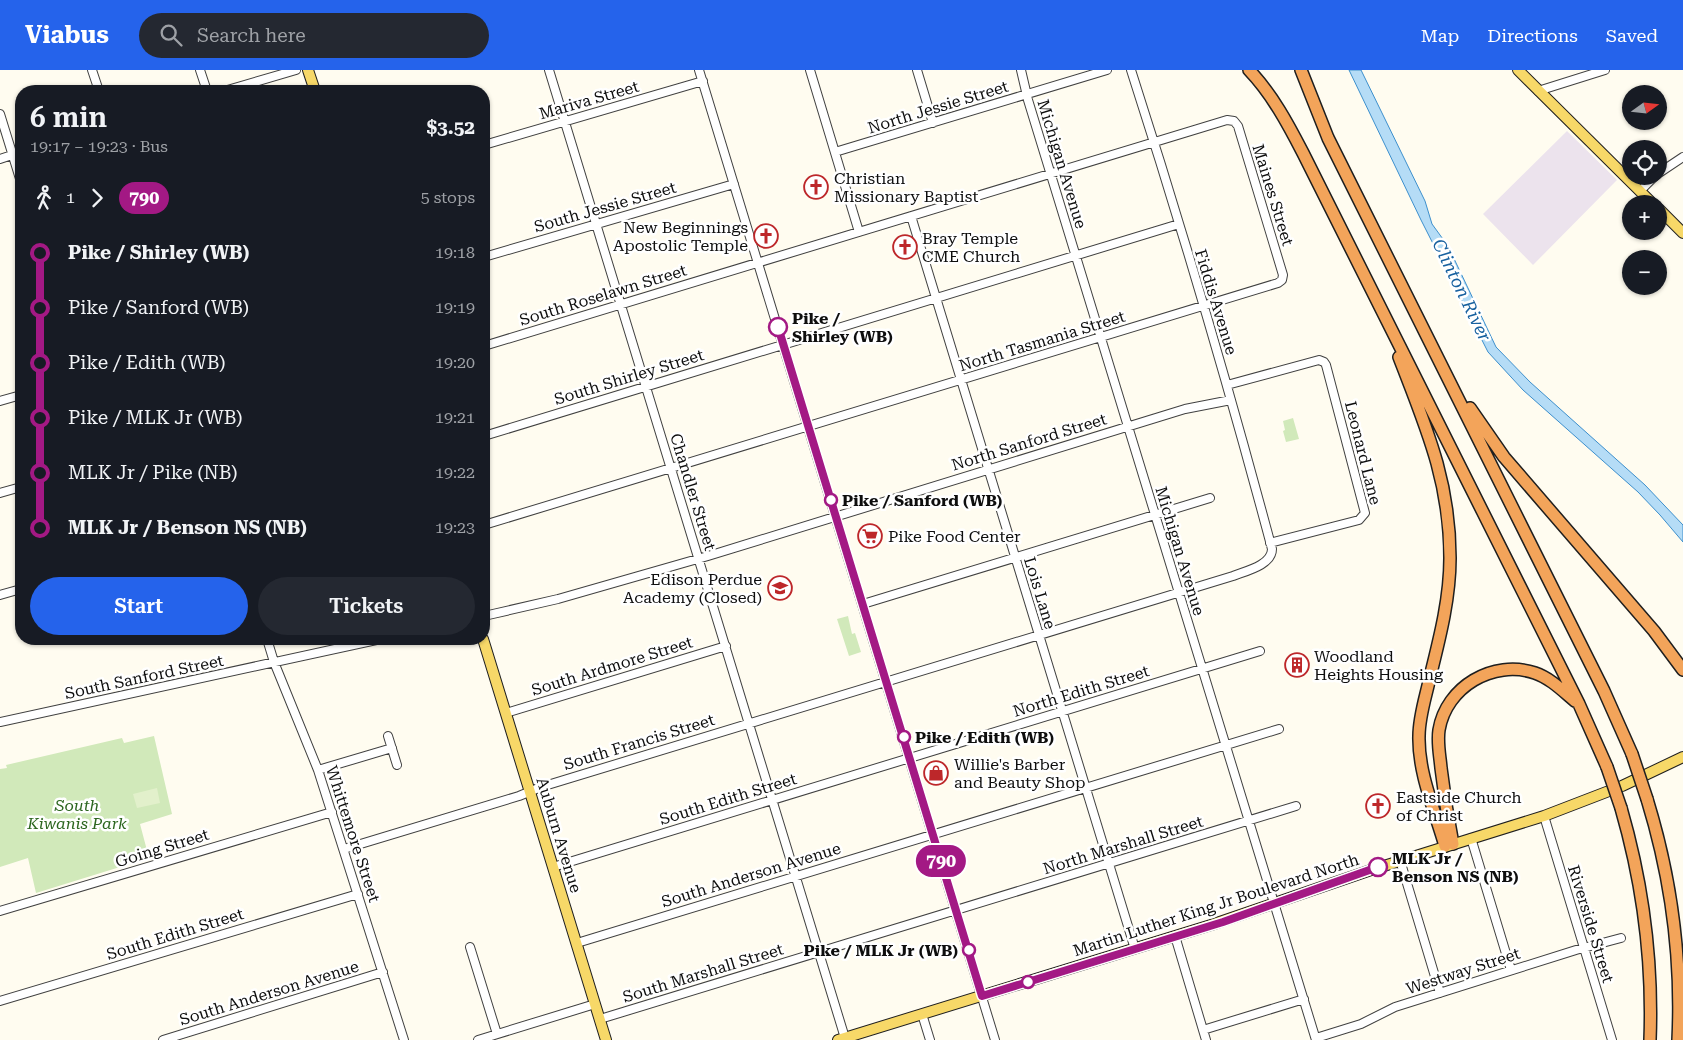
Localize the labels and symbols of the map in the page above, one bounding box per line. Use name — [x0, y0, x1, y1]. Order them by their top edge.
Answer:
street label: Mariva Street — [537, 77, 641, 123]
street label: North Jessie Street — [865, 77, 1011, 137]
north arrow — [1622, 85, 1668, 130]
street label: Michigan Avenue — [1033, 97, 1091, 231]
street label: Maines Street — [1248, 142, 1298, 248]
place label: Christian Missionary Baptist — [834, 169, 978, 206]
church icon: Christian Missionary Baptist — [803, 174, 829, 200]
street label: South Jessie Street — [532, 178, 678, 236]
place label: New Beginnings Apostolic Temple — [613, 218, 748, 255]
church icon: New Beginnings Apostolic Temple — [753, 223, 779, 249]
place label: Bray Temple CME Church — [922, 229, 1020, 266]
church icon: Bray Temple CME Church — [892, 234, 918, 260]
water label: Clinton River — [1428, 235, 1496, 345]
street label: Fiddis Avenue — [1191, 247, 1241, 357]
street label: South Roselawn Street — [517, 260, 689, 330]
street label: North Tasmania Street — [957, 307, 1127, 375]
place label: Pike / Shirley (WB) — [792, 309, 893, 346]
marker: Pike / Shirley (WB) — [768, 317, 788, 337]
street label: South Shirley Street — [552, 345, 706, 409]
street label: Leonard Lane — [1341, 399, 1385, 507]
street label: North Sanford Street — [949, 409, 1109, 475]
street label: Chandler Street — [666, 431, 720, 553]
street label: Michigan Avenue — [1151, 484, 1209, 618]
place label: Pike / Sanford (WB) — [842, 491, 1003, 510]
marker: Pike / Sanford (WB) — [824, 493, 838, 507]
supermarket icon: Pike Food Center — [857, 523, 883, 549]
place label: Pike Food Center — [888, 527, 1021, 546]
street label: Lois Lane — [1020, 555, 1060, 632]
place label: Edison Perdue Academy (Closed) — [623, 570, 762, 607]
school or university icon: Edison Perdue Academy (Closed) — [767, 575, 793, 601]
street label: South Ardmore Street — [529, 632, 695, 700]
place label: Woodland Heights Housing — [1314, 647, 1444, 684]
street label: South Sanford Street — [63, 651, 225, 703]
building icon: Woodland Heights Housing — [1284, 652, 1310, 678]
street label: North Edith Street — [1011, 661, 1151, 721]
street label: South Francis Street — [561, 710, 717, 774]
place label: Pike / Edith (WB) — [915, 728, 1054, 747]
marker: Pike / Edith (WB) — [897, 730, 911, 744]
place label: Willie's Barber and Beauty Shop — [954, 755, 1086, 792]
shop icon: Willie's Barber and Beauty Shop — [923, 760, 949, 786]
street label: Whittemore Street — [322, 763, 384, 905]
street label: South Edith Street — [657, 769, 799, 829]
street label: Auburn Avenue — [532, 775, 586, 895]
place label: Eastside Church of Christ — [1396, 788, 1522, 825]
church icon: Eastside Church of Christ — [1365, 793, 1391, 819]
park label: South Kiwanis Park — [26, 796, 127, 833]
street label: North Marshall Street — [1041, 812, 1205, 878]
street label: Going Street — [113, 825, 211, 871]
street label: South Anderson Avenue — [659, 839, 843, 911]
line badge: 790 — [912, 845, 970, 877]
place label: MLK Jr / Benson NS (NB) — [1392, 849, 1519, 886]
street label: Martin Luther King Jr Boulevard North — [1071, 850, 1361, 960]
marker: MLK Jr / Benson NS (NB) — [1368, 857, 1388, 877]
street label: Riverside Street — [1564, 863, 1618, 985]
street label: South Edith Street — [104, 904, 246, 964]
street label: South Marshall Street — [620, 939, 786, 1007]
place label: Pike / MLK Jr (WB) — [804, 941, 958, 960]
marker: Pike / MLK Jr (WB) — [962, 943, 976, 957]
street label: Westway Street — [1404, 944, 1522, 998]
street label: South Anderson Avenue — [177, 957, 361, 1029]
unlabelled marker — [1021, 975, 1035, 989]

